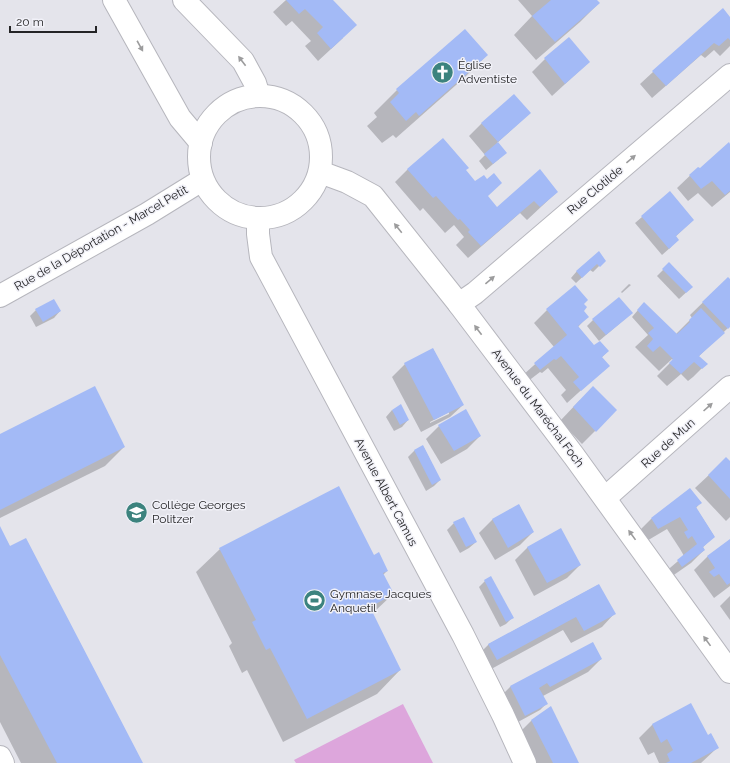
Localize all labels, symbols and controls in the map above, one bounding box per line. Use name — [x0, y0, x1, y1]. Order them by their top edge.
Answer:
scale bar — [10, 8, 96, 34]
text: 20 m — [16, 15, 44, 29]
one-way arrow — [136, 40, 143, 52]
one-way arrow — [238, 56, 246, 66]
place label: Église Adventiste — [458, 58, 517, 86]
church icon: Église Adventiste — [429, 59, 455, 85]
one-way arrow — [626, 155, 637, 164]
street label: Rue Clotilde — [564, 163, 626, 217]
street label: Rue de la Déportation - Marcel Petit — [12, 182, 190, 294]
one-way arrow — [394, 222, 402, 233]
one-way arrow — [484, 276, 495, 285]
one-way arrow — [474, 324, 483, 335]
street label: Avenue du Maréchal Foch — [489, 346, 587, 470]
one-way arrow — [703, 403, 712, 412]
street label: Rue de Mun — [638, 415, 698, 471]
street label: Avenue Albert Camus — [352, 435, 421, 549]
place label: Collège Georges Politzer — [152, 498, 246, 526]
school or university icon: Collège Georges Politzer — [123, 499, 149, 525]
one-way arrow — [628, 530, 636, 540]
place label: Gymnase Jacques Anquetil — [330, 587, 431, 615]
sports icon: Gymnase Jacques Anquetil — [301, 588, 327, 614]
one-way arrow — [703, 635, 711, 646]

